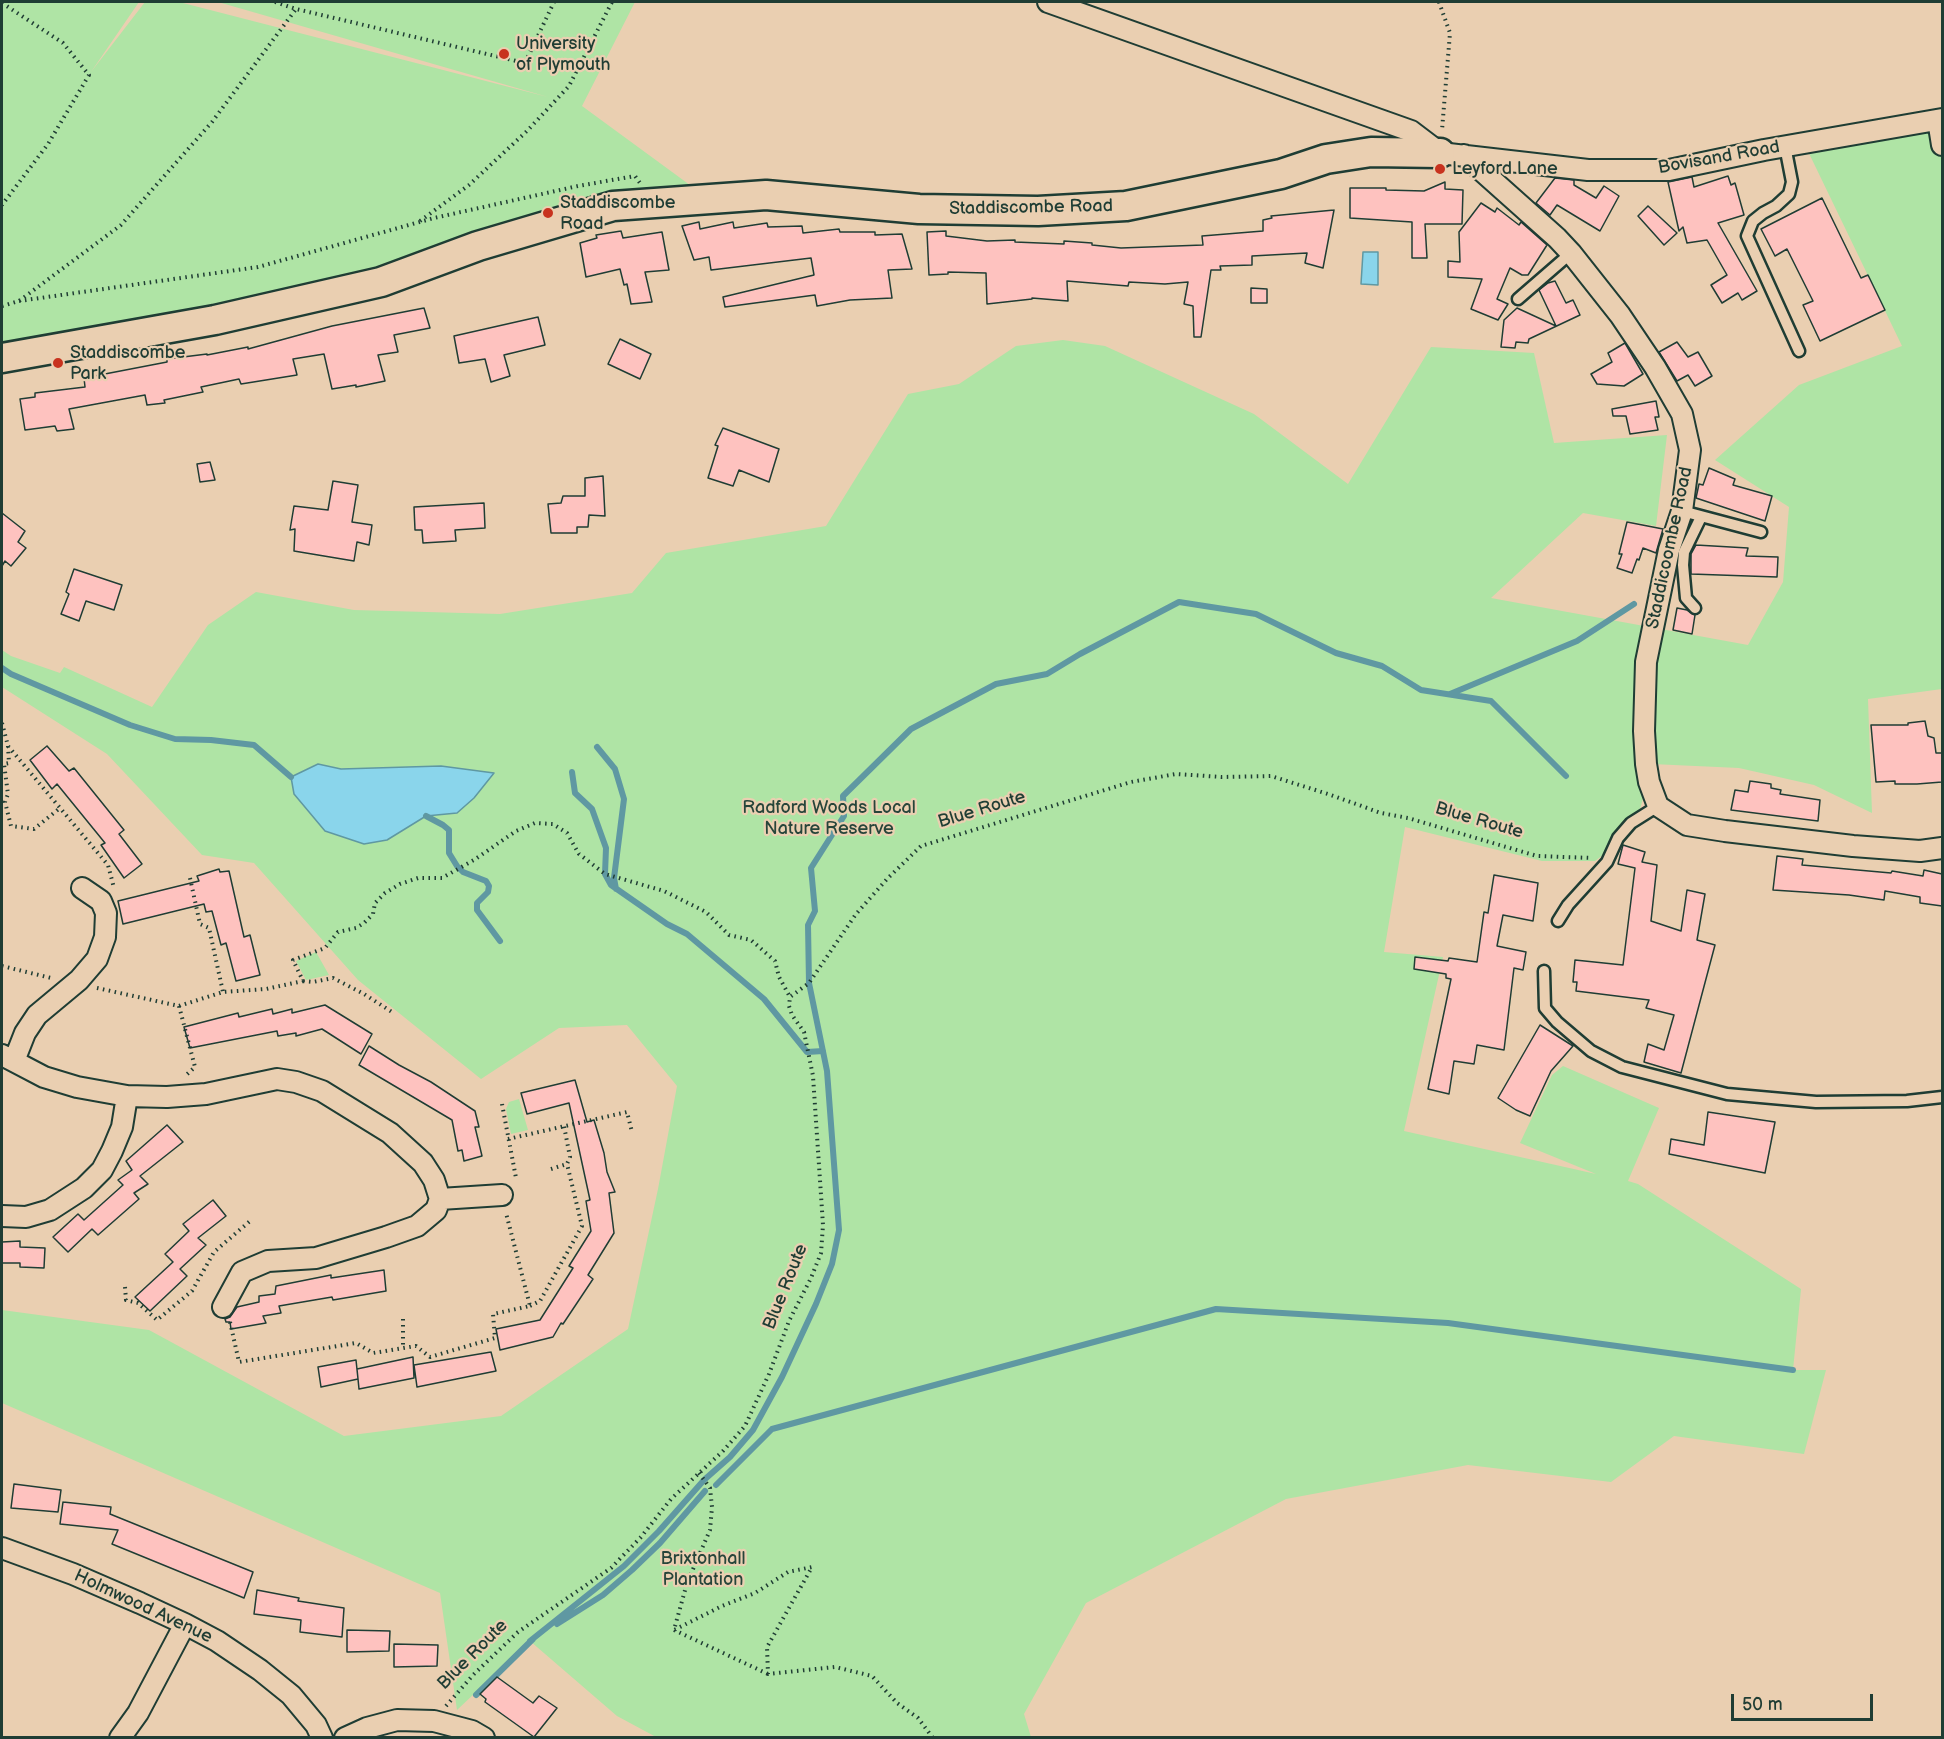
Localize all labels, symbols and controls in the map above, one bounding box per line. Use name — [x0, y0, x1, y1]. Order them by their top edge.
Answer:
place label: University of Plymouth — [516, 33, 610, 76]
marker: University of Plymouth — [497, 47, 511, 61]
street label: Bovisand Road — [1656, 137, 1782, 179]
place label: Leyford Lane — [1452, 158, 1558, 180]
marker: Leyford Lane — [1433, 162, 1447, 176]
place label: Staddiscombe Road — [560, 192, 675, 234]
street label: Staddiscombe Road — [949, 196, 1113, 220]
marker: Staddiscombe Road — [541, 206, 555, 220]
place label: Staddiscombe Park — [70, 342, 185, 385]
marker: Staddiscombe Park — [51, 356, 65, 370]
street label: Staddicoombe Road — [1642, 465, 1698, 631]
street label: Blue Route — [936, 786, 1028, 834]
park label: Radford Woods Local Nature Reserve — [742, 797, 916, 840]
street label: Blue Route — [1433, 798, 1525, 844]
street label: Blue Route — [759, 1241, 813, 1333]
park label: Brixtonhall Plantation — [661, 1548, 745, 1590]
street label: Holmwood Avenue — [70, 1565, 216, 1649]
street label: Blue Route — [433, 1615, 513, 1695]
scale bar — [1734, 1682, 1876, 1720]
text: 50 m — [1742, 1694, 1783, 1715]

